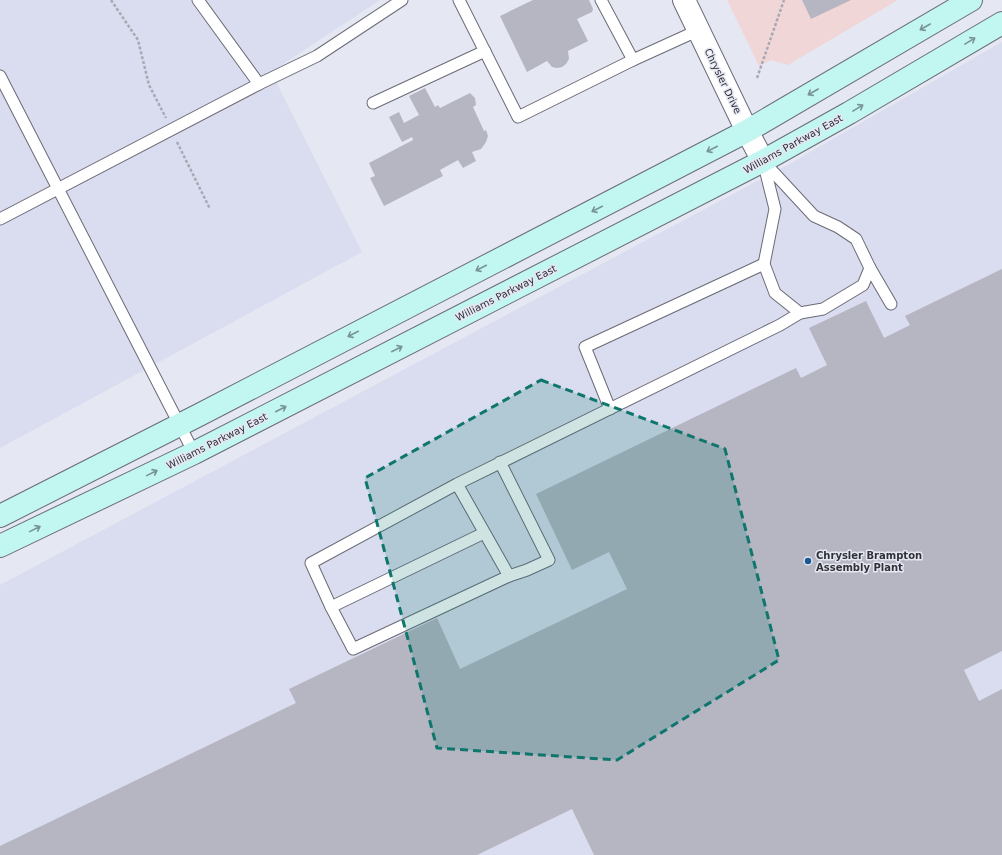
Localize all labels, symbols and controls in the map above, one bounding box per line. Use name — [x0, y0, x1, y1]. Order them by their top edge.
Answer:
one-way arrow — [919, 23, 931, 31]
one-way arrow — [964, 37, 976, 45]
street label: Chrysler Drive — [702, 46, 744, 116]
one-way arrow — [807, 89, 819, 97]
one-way arrow — [852, 103, 864, 111]
street label: Williams Parkway East — [742, 112, 845, 176]
one-way arrow — [707, 146, 719, 153]
one-way arrow — [591, 206, 603, 213]
street label: Williams Parkway East — [454, 263, 558, 323]
one-way arrow — [475, 265, 487, 273]
one-way arrow — [347, 331, 359, 339]
one-way arrow — [391, 345, 403, 352]
one-way arrow — [275, 404, 287, 412]
street label: Williams Parkway East — [165, 411, 269, 471]
one-way arrow — [146, 469, 158, 476]
one-way arrow — [29, 525, 41, 532]
place label: Chrysler Brampton Assembly Plant — [816, 550, 922, 573]
marker: Chrysler Brampton Assembly Plant — [803, 556, 813, 566]

